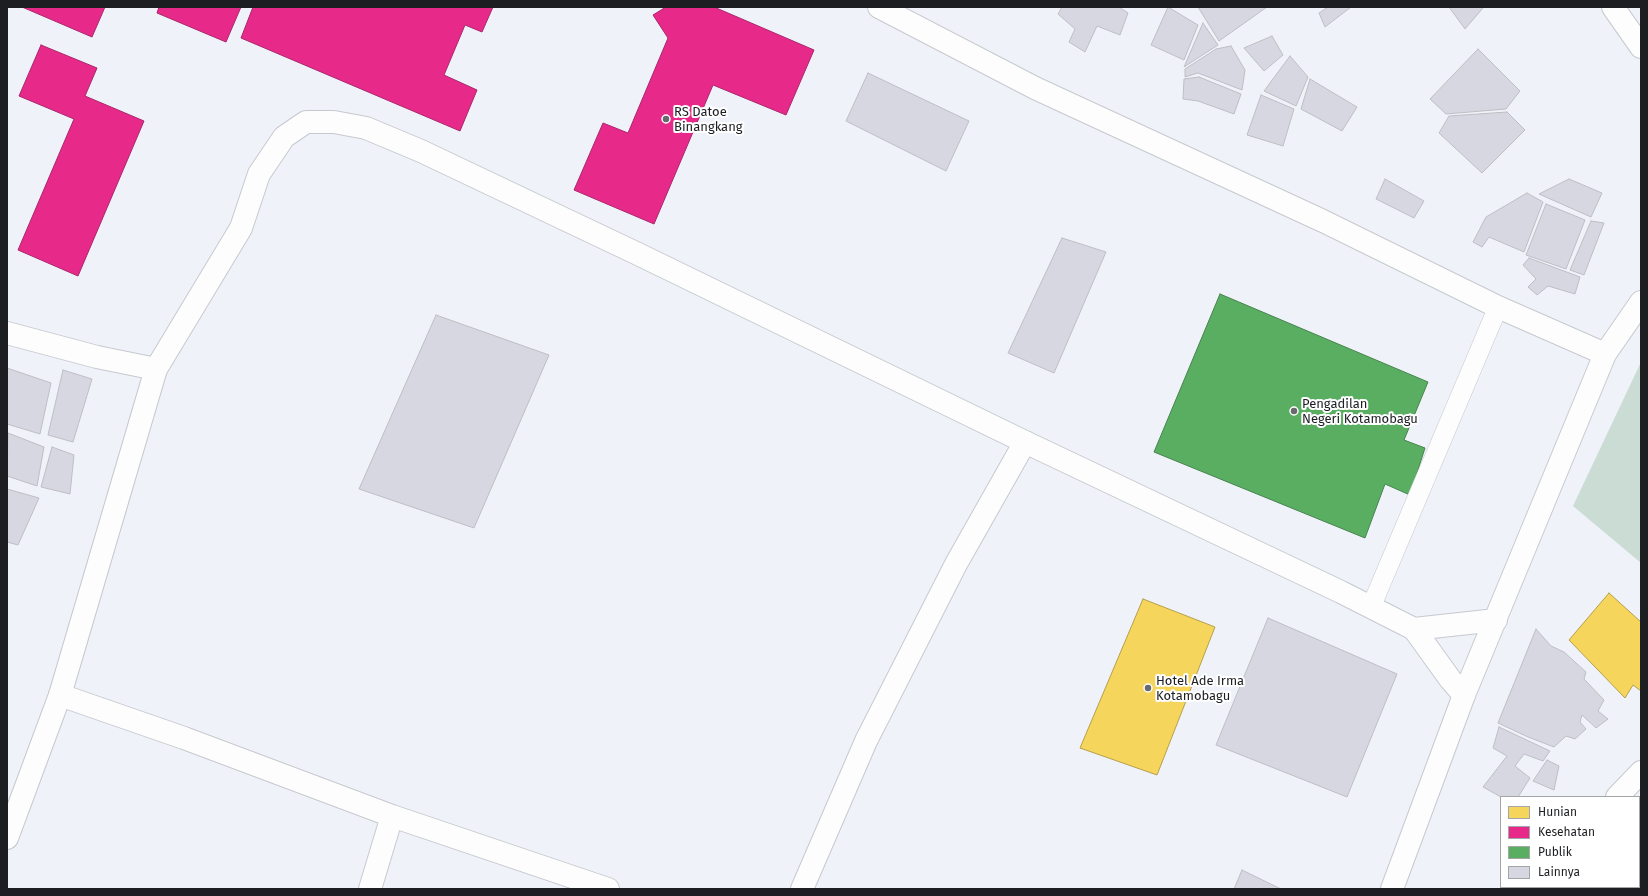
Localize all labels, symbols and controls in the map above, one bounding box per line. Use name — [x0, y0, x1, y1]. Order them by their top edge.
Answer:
place label: RS Datoe Binangkang — [674, 104, 743, 135]
marker: RS Datoe Binangkang — [661, 114, 671, 124]
place label: Pengadilan Negeri Kotamobagu — [1302, 396, 1418, 427]
marker: Pengadilan Negeri Kotamobagu — [1289, 406, 1299, 416]
place label: Hotel Ade Irma Kotamobagu — [1156, 673, 1244, 704]
marker: Hotel Ade Irma Kotamobagu — [1143, 683, 1153, 693]
legend — [1500, 796, 1640, 888]
text: Hunian — [1538, 805, 1577, 819]
text: Kesehatan — [1538, 825, 1595, 839]
text: Publik — [1538, 845, 1572, 859]
text: Lainnya — [1538, 865, 1580, 879]

